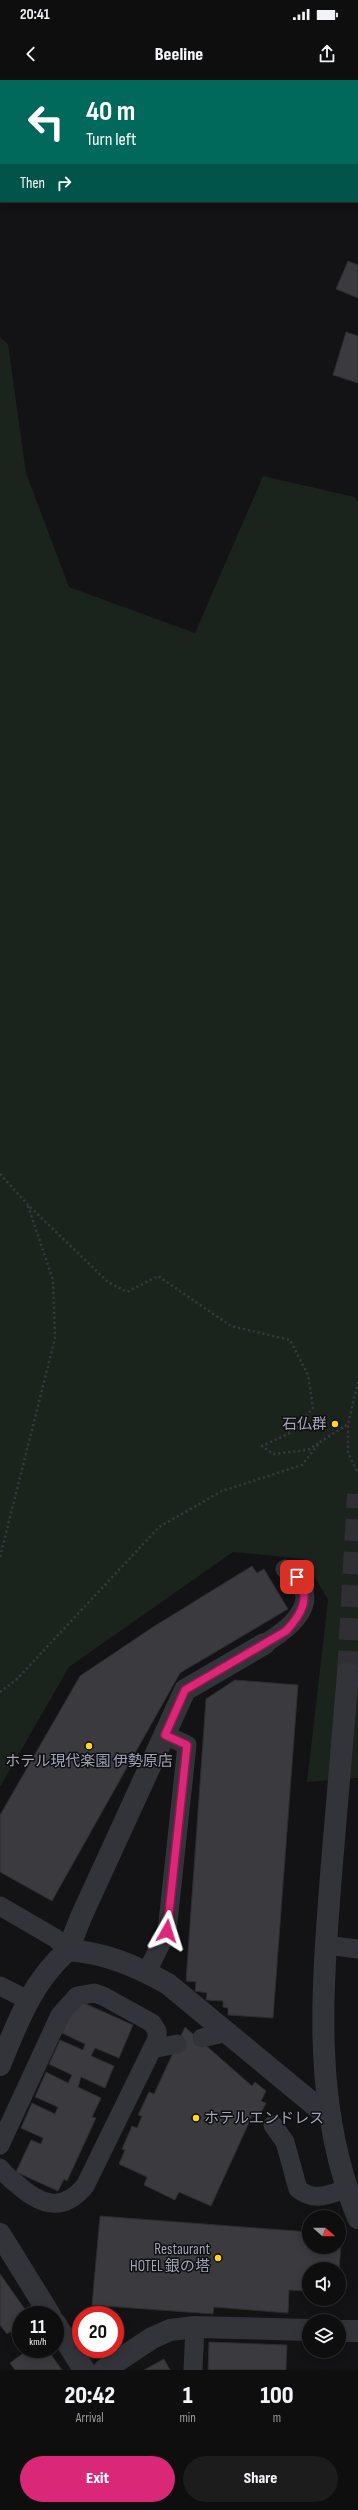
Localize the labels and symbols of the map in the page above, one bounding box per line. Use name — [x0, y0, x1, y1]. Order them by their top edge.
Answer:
place label: 石仏群 — [282, 1415, 327, 1434]
marker: 石仏群 — [330, 1419, 340, 1429]
pin — [280, 1560, 314, 1594]
marker: ホテル現代楽園 伊勢原店 — [84, 1741, 94, 1751]
place label: ホテル現代楽園 伊勢原店 — [5, 1752, 173, 1771]
position arrow — [146, 1910, 188, 1952]
place label: ホテルエンドレス — [204, 2109, 324, 2128]
marker: ホテルエンドレス — [191, 2113, 201, 2123]
north arrow — [302, 2210, 346, 2254]
place label: Restaurant HOTEL 銀の塔 — [130, 2240, 210, 2276]
marker: Restaurant HOTEL 銀の塔 — [213, 2253, 223, 2263]
speed limit sign: 20 — [72, 2306, 124, 2358]

